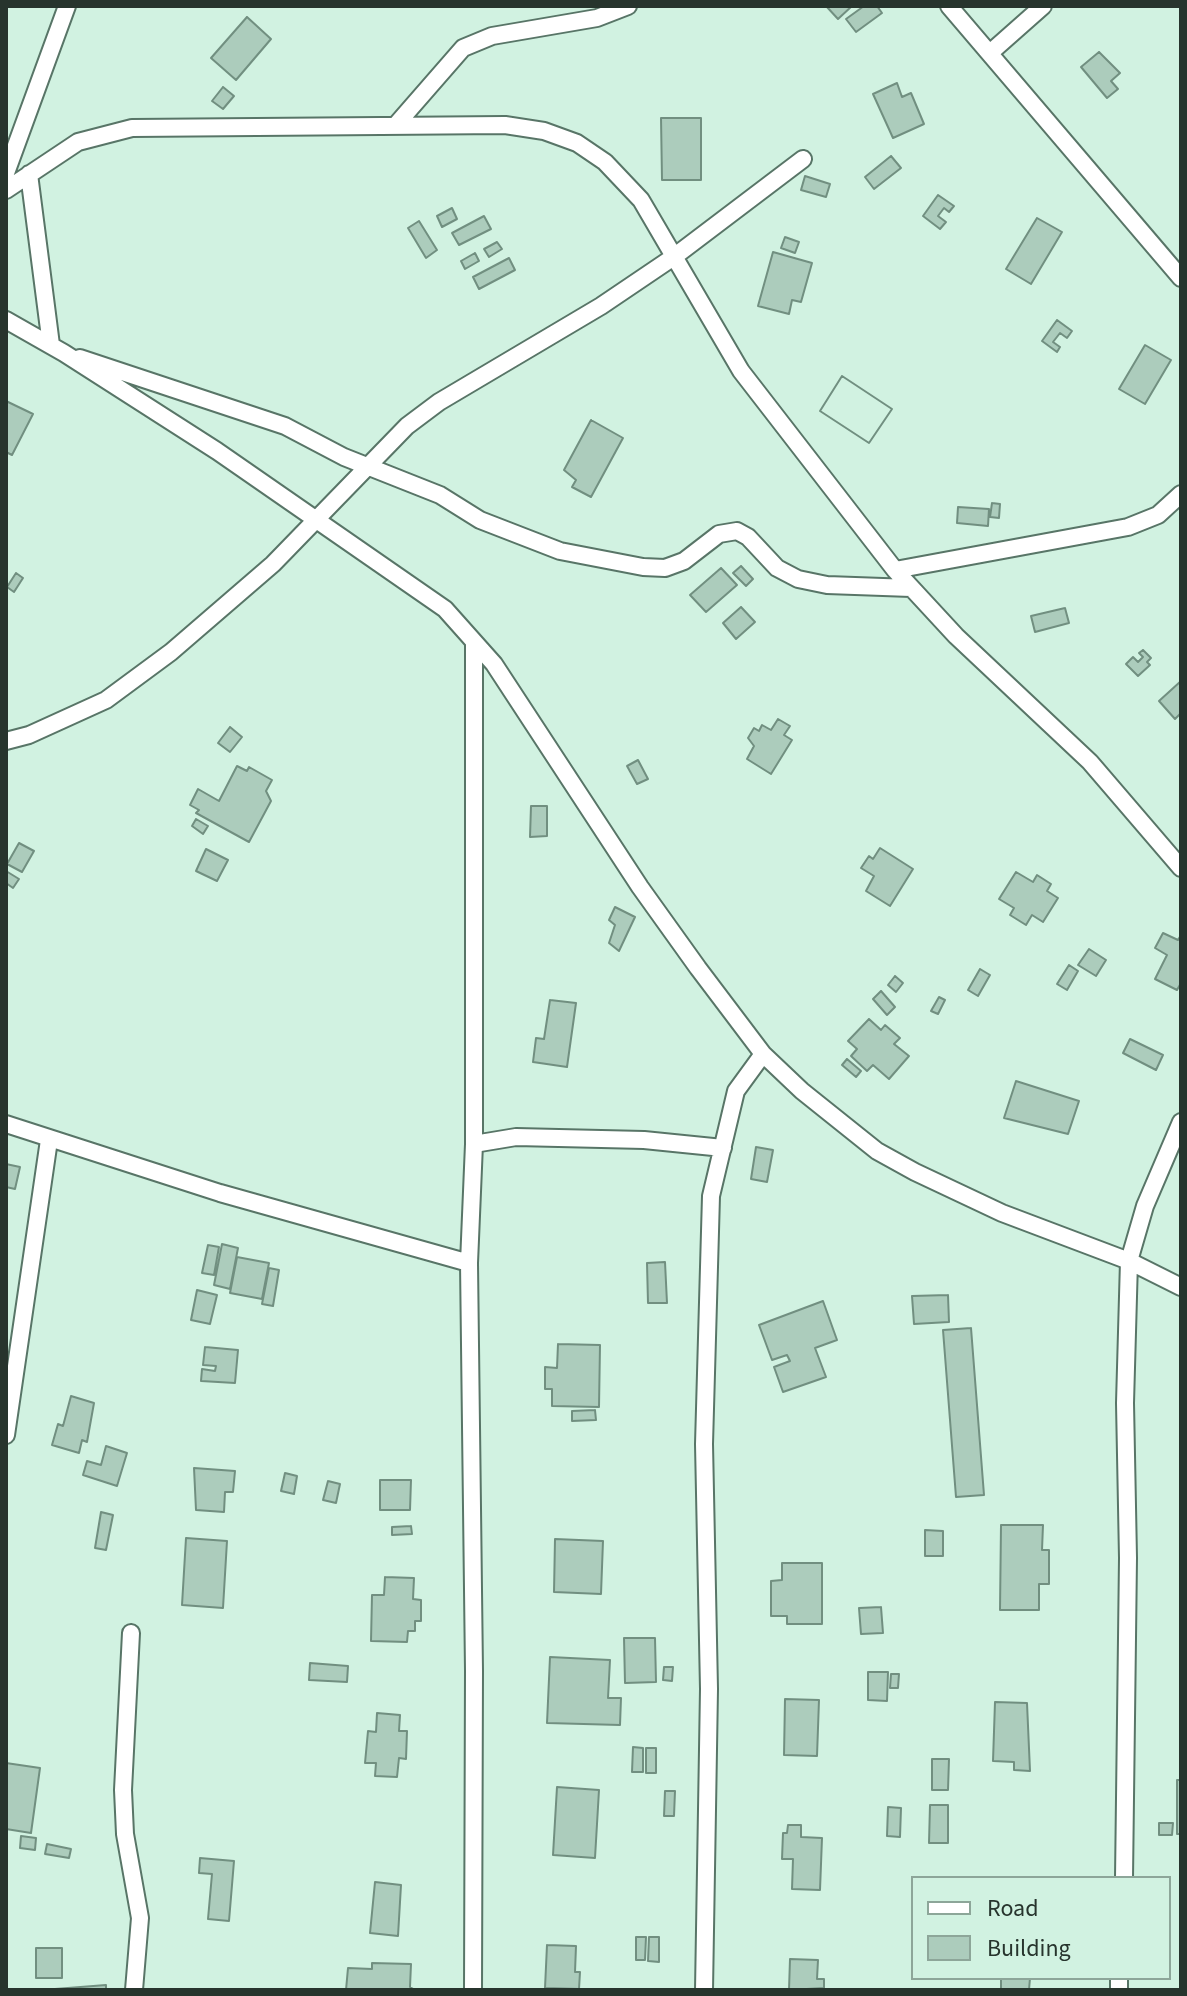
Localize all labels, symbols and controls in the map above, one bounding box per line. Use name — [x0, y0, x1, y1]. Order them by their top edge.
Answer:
legend — [911, 1876, 1171, 1980]
text: Road — [987, 1891, 1039, 1926]
text: Building — [987, 1931, 1071, 1966]

